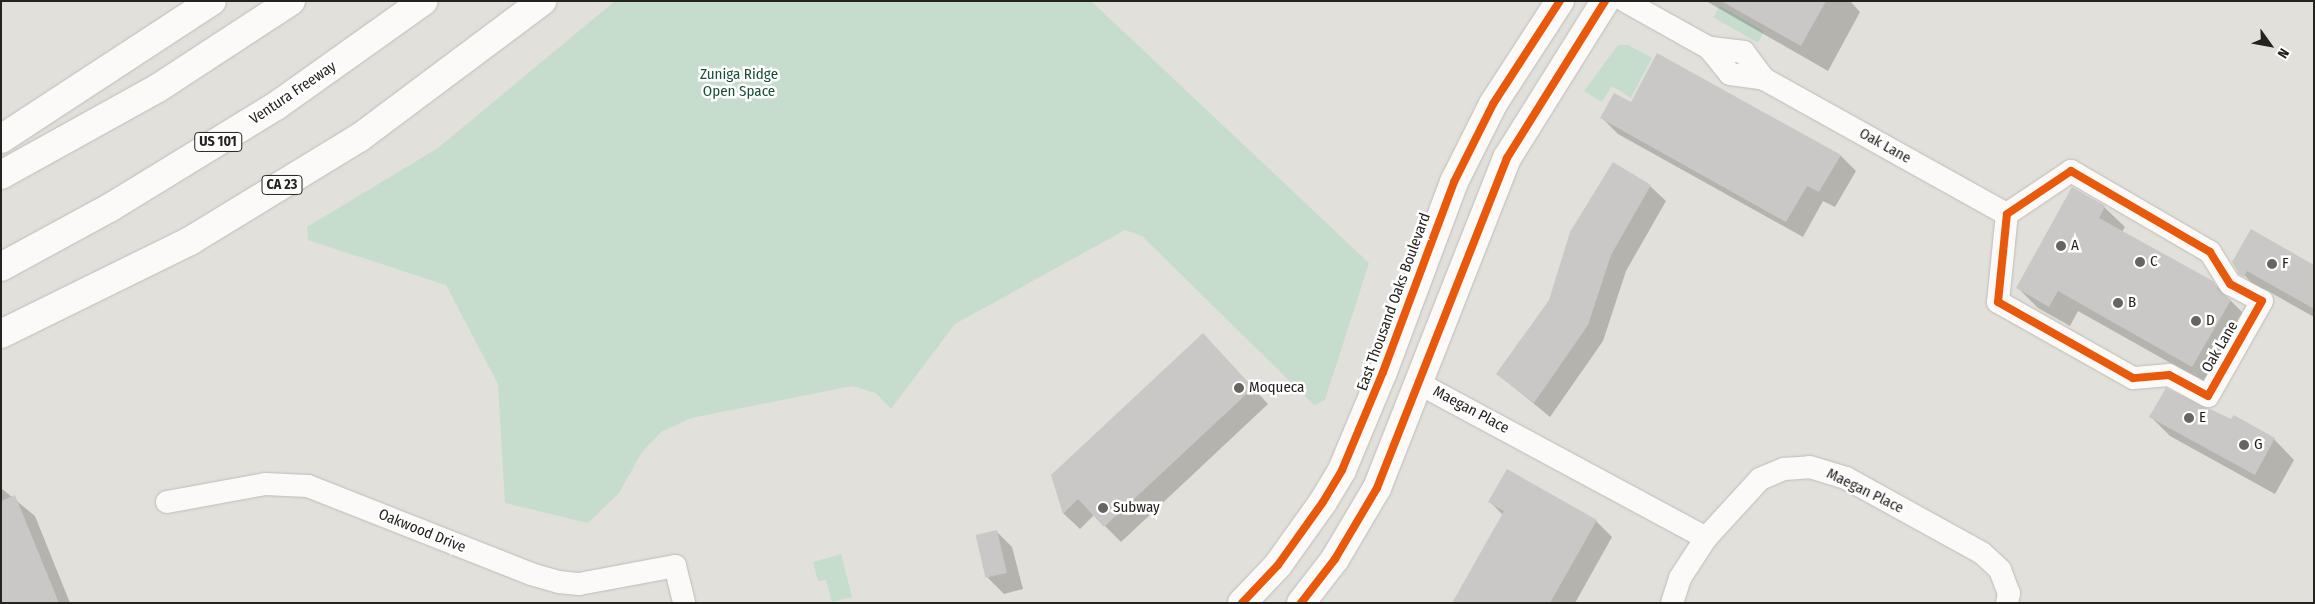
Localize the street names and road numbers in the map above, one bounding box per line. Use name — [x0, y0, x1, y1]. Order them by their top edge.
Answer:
street label: Ventura Freeway — [246, 58, 340, 128]
street label: Oak Lane — [1856, 124, 1914, 168]
road number: US 101 — [194, 130, 242, 154]
road number: CA 23 — [261, 174, 303, 196]
street label: East Thousand Oaks Boulevard — [1353, 211, 1435, 393]
street label: Oak Lane — [2198, 318, 2242, 376]
street label: Maegan Place — [1430, 382, 1512, 438]
street label: Maegan Place — [1824, 465, 1906, 517]
street label: Oakwood Drive — [376, 505, 468, 557]

